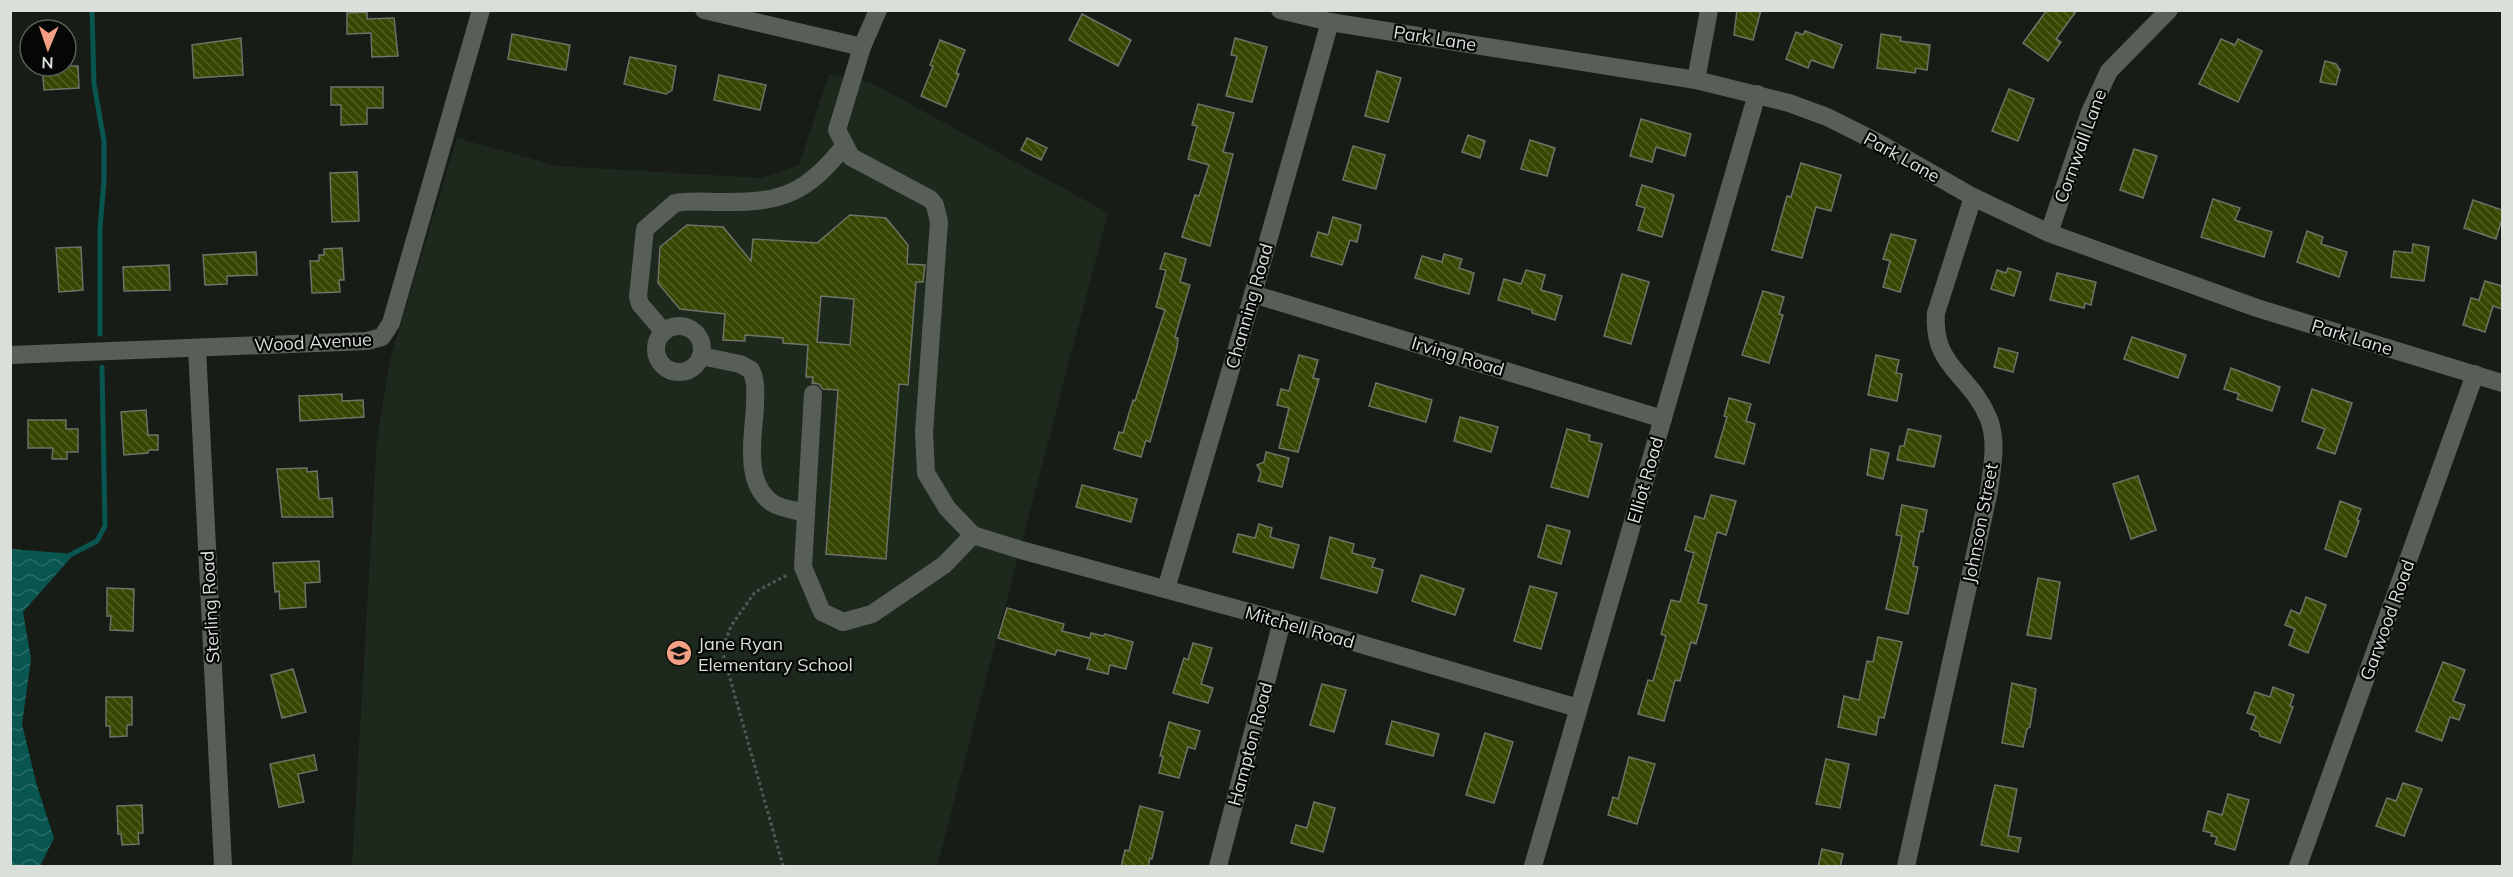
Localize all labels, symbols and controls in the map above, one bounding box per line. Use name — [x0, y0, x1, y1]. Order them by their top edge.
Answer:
north arrow — [18, 18, 78, 78]
street label: Park Lane — [1392, 20, 1478, 56]
text: N — [41, 53, 54, 73]
street label: Cornwall Lane — [2049, 86, 2111, 206]
street label: Park Lane — [1860, 127, 1944, 187]
street label: Channing Road — [1220, 241, 1278, 371]
street label: Park Lane — [2309, 314, 2395, 360]
street label: Wood Avenue — [254, 327, 372, 357]
street label: Irving Road — [1409, 331, 1507, 381]
street label: Elliot Road — [1622, 434, 1668, 526]
street label: Johnson Street — [1957, 461, 2003, 585]
street label: Sterling Road — [196, 550, 224, 664]
street label: Garwood Road — [2355, 557, 2419, 683]
street label: Mitchell Road — [1243, 600, 1357, 654]
place label: Jane Ryan Elementary School — [698, 632, 853, 676]
school or university icon: Jane Ryan Elementary School — [664, 638, 694, 668]
street label: Hampton Road — [1222, 680, 1278, 808]

